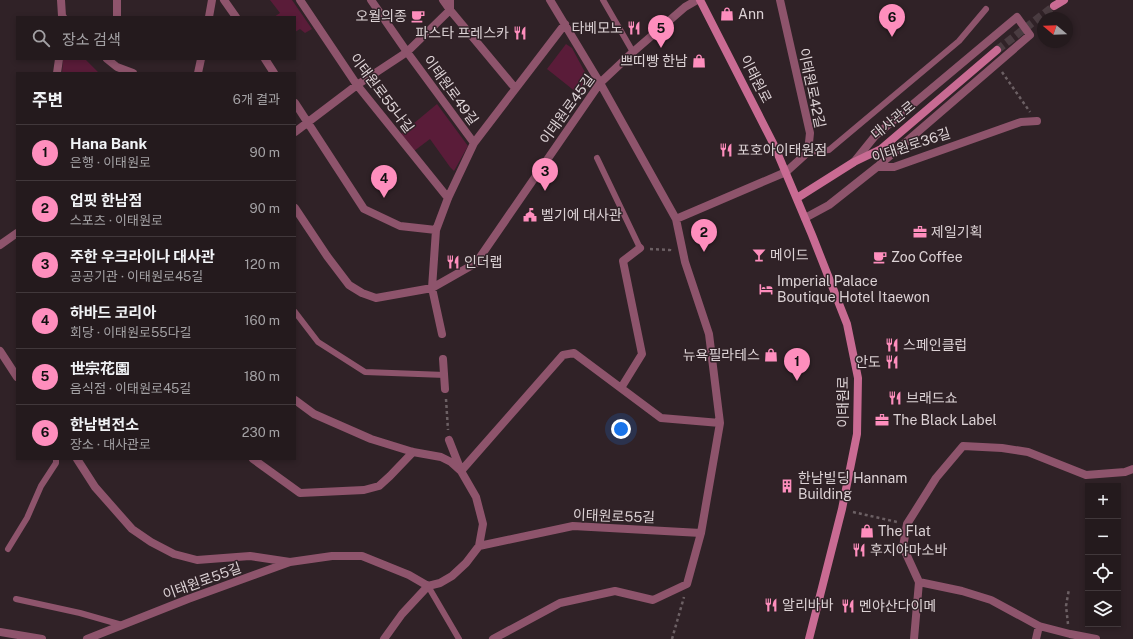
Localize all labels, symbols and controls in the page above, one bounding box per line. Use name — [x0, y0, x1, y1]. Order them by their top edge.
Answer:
pin: 6 — [879, 4, 905, 37]
shop icon: Ann — [719, 6, 735, 22]
place label: Ann — [738, 6, 764, 22]
place label: 오월의종 — [355, 8, 407, 24]
cafe icon: 오월의종 — [410, 8, 426, 24]
north arrow — [1037, 12, 1073, 48]
pin: 5 — [648, 15, 674, 48]
search box — [16, 16, 296, 60]
place label: 타베모노 — [571, 20, 623, 36]
restaurant icon: 타베모노 — [626, 20, 642, 36]
place label: 파스타 프레스카 — [415, 25, 509, 41]
restaurant icon: 파스타 프레스카 — [512, 25, 528, 41]
icon: search — [30, 27, 52, 49]
text: 장소 검색 — [62, 31, 121, 48]
street label: 이태원로42길 — [796, 46, 828, 130]
street label: 이태원로55나길 — [347, 50, 417, 136]
street label: 이태원로49길 — [420, 52, 482, 128]
street label: 이태원로 — [737, 52, 775, 106]
place label: 쁘띠빵 한남 — [620, 53, 688, 69]
shop icon: 쁘띠빵 한남 — [691, 53, 707, 69]
street label: 이태원로45길 — [536, 71, 598, 147]
text: 주변 — [32, 90, 63, 110]
text: 6개 결과 — [233, 92, 280, 107]
street label: 대사관로 — [868, 97, 918, 142]
street label: 이태원로36길 — [870, 125, 952, 165]
text: Hana Bank — [70, 135, 147, 152]
restaurant icon: 포호아이태원점 — [718, 142, 734, 158]
place label: 포호아이태원점 — [737, 142, 827, 158]
text: 1 — [42, 145, 48, 160]
text: 90 m — [250, 145, 280, 160]
text: 은행 · 이태원로 — [70, 155, 151, 170]
pin: 3 — [532, 158, 558, 191]
pin: 4 — [371, 165, 397, 198]
text: 업핏 한남점 — [70, 192, 142, 209]
text: 2 — [41, 201, 49, 216]
text: 90 m — [250, 201, 280, 216]
public building icon: 벨기에 대사관 — [522, 207, 538, 223]
place label: 벨기에 대사관 — [541, 207, 622, 223]
text: 스포츠 · 이태원로 — [70, 213, 163, 228]
pin: 2 — [691, 219, 717, 252]
office icon: 제일기획 — [912, 224, 928, 240]
place label: 제일기획 — [931, 224, 983, 240]
bar icon: 메이드 — [751, 247, 767, 263]
place label: 메이드 — [770, 247, 809, 263]
text: 주한 우크라이나 대사관 — [70, 248, 215, 265]
cafe icon: Zoo Coffee — [872, 249, 888, 265]
place label: Zoo Coffee — [891, 249, 963, 265]
restaurant icon: 인더랩 — [445, 254, 461, 270]
place label: 인더랩 — [464, 254, 503, 270]
text: 3 — [41, 257, 49, 272]
text: 120 m — [245, 257, 280, 272]
text: 공공기관 · 이태원로45길 — [70, 269, 203, 284]
place label: Imperial Palace Boutique Hotel Itaewon — [777, 273, 930, 305]
hotel icon: Imperial Palace Boutique Hotel Itaewon — [758, 281, 774, 297]
text: 하바드 코리아 — [70, 304, 156, 321]
text: 4 — [41, 313, 49, 328]
text: 160 m — [244, 313, 280, 328]
text: 회당 · 이태원로55다길 — [70, 325, 192, 340]
restaurant icon: 스페인클럽 — [884, 337, 900, 353]
place label: 스페인클럽 — [903, 337, 967, 353]
place label: 뉴욕필라테스 — [683, 347, 760, 363]
shop icon: 뉴욕필라테스 — [763, 347, 779, 363]
pin: 1 — [784, 348, 810, 381]
place label: 안도 — [855, 354, 881, 370]
restaurant icon: 안도 — [884, 354, 900, 370]
text: 世宗花園 — [70, 360, 130, 377]
text: 5 — [41, 369, 49, 384]
text: 180 m — [244, 369, 280, 384]
street label: 이태원로 — [835, 376, 851, 428]
text: 음식점 · 이태원로45길 — [70, 381, 191, 396]
restaurant icon: 브래드쇼 — [887, 390, 903, 406]
place label: 브래드쇼 — [906, 390, 958, 406]
office icon: The Black Label — [874, 412, 890, 428]
place label: The Black Label — [893, 412, 997, 428]
text: 한남변전소 — [70, 416, 139, 433]
your location — [611, 419, 631, 439]
text: 6 — [41, 425, 49, 440]
text: 230 m — [242, 425, 280, 440]
text: 장소 · 대사관로 — [70, 437, 151, 452]
place label: 한남빌딩 Hannam Building — [798, 470, 907, 502]
building icon: 한남빌딩 Hannam Building — [779, 478, 795, 494]
map controls — [1085, 483, 1121, 627]
button: + — [1085, 483, 1121, 519]
street label: 이태원로55길 — [573, 507, 655, 525]
button: − — [1085, 519, 1121, 555]
shop icon: The Flat — [859, 523, 875, 539]
place label: The Flat — [878, 523, 931, 539]
restaurant icon: 후지야마소바 — [851, 542, 867, 558]
place label: 후지야마소바 — [870, 542, 947, 558]
button: locate — [1085, 555, 1121, 591]
street label: 이태원로55길 — [161, 559, 243, 603]
button: layers — [1085, 591, 1121, 627]
restaurant icon: 알리바바 — [763, 597, 779, 613]
place label: 알리바바 — [782, 597, 834, 613]
restaurant icon: 멘야산다이메 — [840, 598, 856, 614]
place label: 멘야산다이메 — [859, 598, 936, 614]

